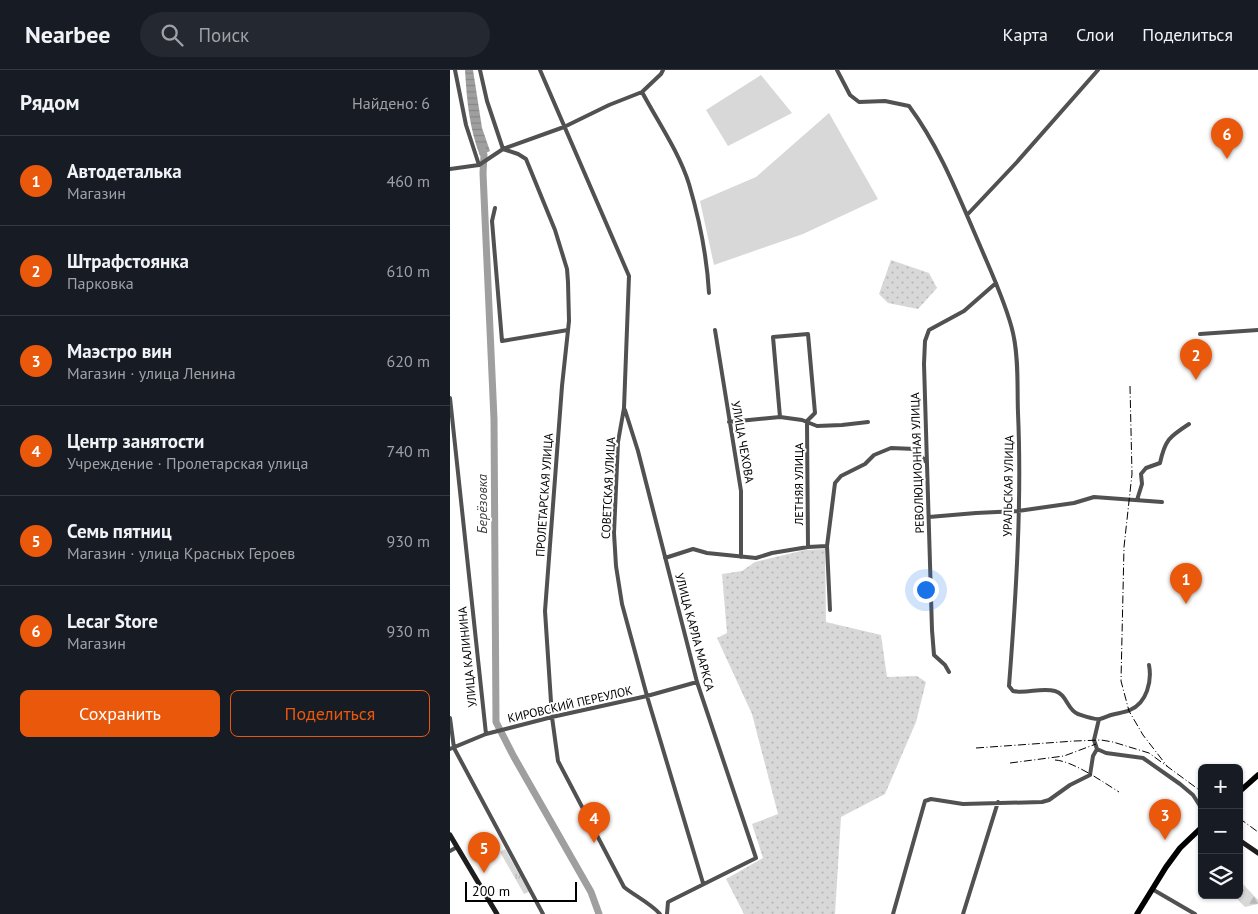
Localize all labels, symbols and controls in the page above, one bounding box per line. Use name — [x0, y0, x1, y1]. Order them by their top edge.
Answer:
search box — [140, 12, 490, 57]
text: Nearbee — [25, 19, 110, 50]
icon: search — [158, 21, 186, 49]
text: Поиск — [198, 23, 249, 47]
text: Карта — [1003, 23, 1048, 46]
text: Слои — [1076, 23, 1114, 46]
text: Поделиться — [1142, 23, 1233, 46]
text: Рядом — [20, 89, 79, 116]
text: Найдено: 6 — [352, 93, 430, 113]
pin: 6 — [1211, 118, 1243, 159]
text: Автодеталька — [67, 159, 182, 183]
text: 1 — [31, 171, 41, 191]
text: 460 m — [387, 171, 430, 191]
text: Магазин — [67, 183, 126, 203]
text: Штрафстоянка — [67, 249, 189, 273]
text: 2 — [31, 261, 41, 281]
text: 610 m — [387, 261, 430, 281]
text: Парковка — [67, 273, 134, 293]
text: Маэстро вин — [67, 339, 172, 363]
pin: 2 — [1180, 339, 1212, 380]
text: 3 — [31, 351, 41, 371]
text: 620 m — [387, 351, 430, 371]
text: Магазин · улица Ленина — [67, 363, 236, 383]
street label: РЕВОЛЮЦИОННАЯ УЛИЦА — [907, 392, 927, 534]
street label: УЛИЦА ЧЕХОВА — [728, 400, 758, 484]
text: Центр занятости — [67, 429, 204, 453]
street label: ПРОЛЕТАРСКАЯ УЛИЦА — [532, 433, 556, 557]
street label: УРАЛЬСКАЯ УЛИЦА — [1000, 435, 1016, 537]
street label: СОВЕТСКАЯ УЛИЦА — [598, 436, 618, 540]
text: 4 — [31, 441, 41, 461]
text: 740 m — [387, 441, 430, 461]
street label: ЛЕТНЯЯ УЛИЦА — [791, 443, 806, 526]
text: Учреждение · Пролетарская улица — [67, 453, 308, 473]
water label: Берёзовка — [473, 474, 491, 534]
text: Семь пятниц — [67, 519, 172, 543]
text: 5 — [31, 531, 41, 551]
text: 930 m — [387, 531, 430, 551]
text: Магазин · улица Красных Героев — [67, 543, 295, 563]
pin: 1 — [1170, 563, 1202, 604]
street label: УЛИЦА КАРЛА МАРКСА — [672, 571, 718, 693]
your location — [913, 577, 939, 603]
street label: УЛИЦА КАЛИНИНА — [454, 606, 480, 708]
text: Lecar Store — [67, 609, 158, 633]
text: 6 — [31, 621, 41, 641]
text: 930 m — [387, 621, 430, 641]
text: Магазин — [67, 633, 126, 653]
street label: КИРОВСКИЙ ПЕРЕУЛОК — [506, 682, 634, 726]
button: Сохранить — [20, 690, 220, 737]
button: Поделиться — [230, 690, 430, 737]
map controls — [1198, 764, 1243, 899]
button: + — [1198, 764, 1243, 809]
pin: 3 — [1149, 799, 1181, 840]
pin: 4 — [578, 802, 610, 843]
button: − — [1198, 809, 1243, 854]
pin: 5 — [468, 832, 500, 873]
button: layers — [1198, 854, 1243, 899]
scale bar — [465, 879, 578, 902]
text: 200 m — [472, 882, 510, 900]

